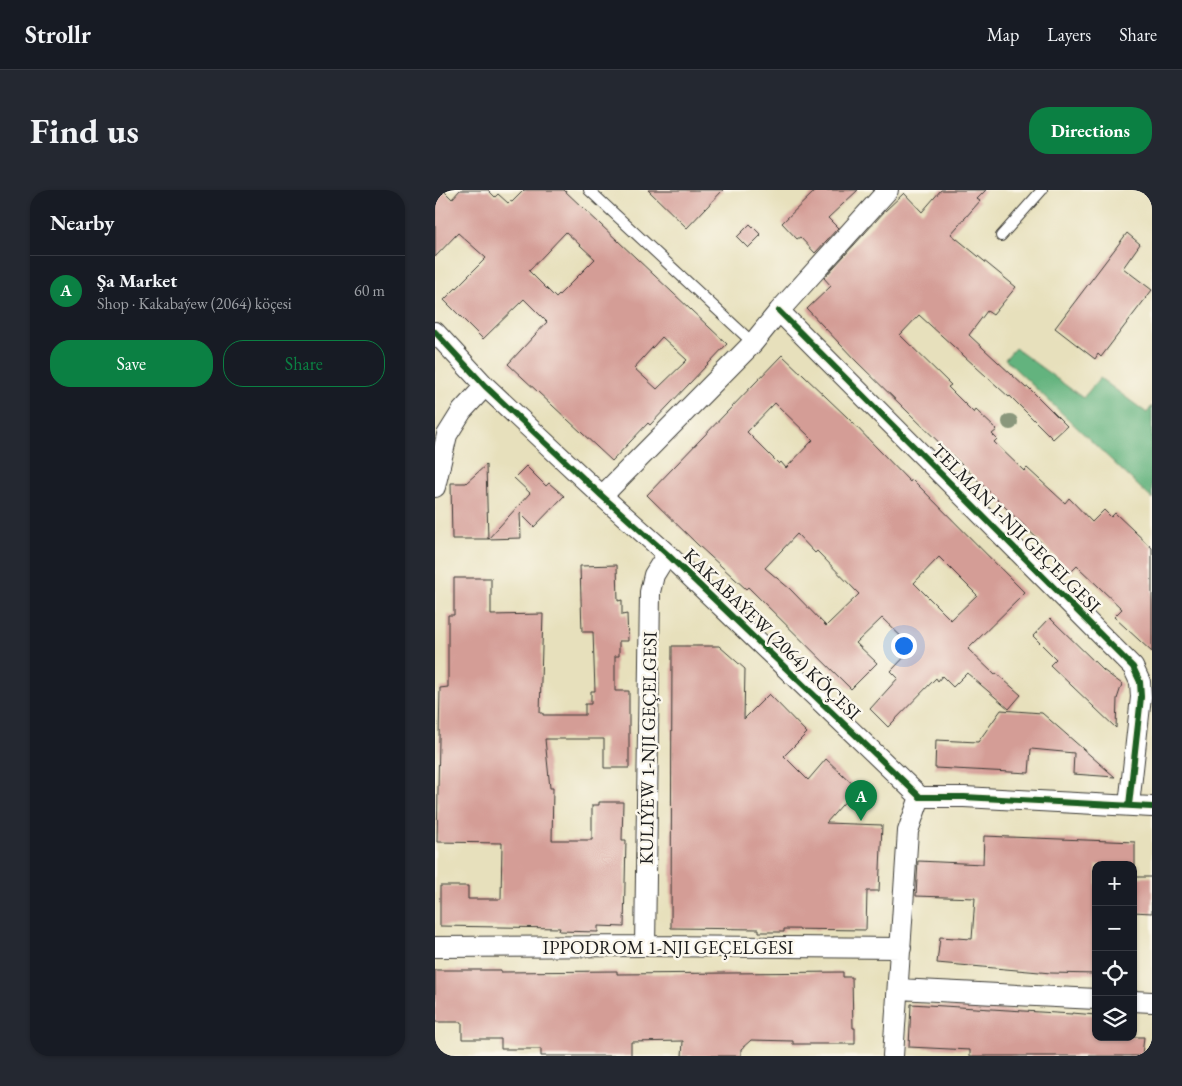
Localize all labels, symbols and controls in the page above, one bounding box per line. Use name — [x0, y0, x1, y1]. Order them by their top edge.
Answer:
text: Strollr — [25, 19, 91, 50]
text: Map — [987, 23, 1019, 46]
text: Layers — [1047, 23, 1091, 46]
text: Share — [1119, 23, 1157, 46]
button: Directions — [1029, 107, 1152, 154]
text: Find us — [30, 108, 139, 153]
text: Nearby — [50, 209, 114, 236]
text: Şa Market — [97, 268, 177, 293]
text: A — [60, 280, 72, 301]
text: 60 m — [354, 280, 385, 301]
text: Shop · Kakabaýew (2064) köçesi — [97, 293, 292, 314]
button: Save — [50, 340, 213, 387]
button: Share — [223, 340, 385, 387]
street label: TELMAN 1-NJI GEÇELGESI — [926, 438, 1106, 618]
street label: KAKABAÝEW (2064) KÖÇESI — [678, 543, 866, 726]
street label: KULIÝEW 1-NJI GEÇELGESI — [633, 631, 663, 865]
your location — [891, 633, 917, 659]
pin: A — [845, 780, 877, 821]
map controls — [1092, 861, 1137, 1041]
button: + — [1092, 861, 1137, 906]
button: − — [1092, 906, 1137, 951]
street label: IPPODROM 1-NJI GEÇELGESI — [542, 935, 794, 960]
button: locate — [1092, 951, 1137, 996]
button: layers — [1092, 996, 1137, 1041]

